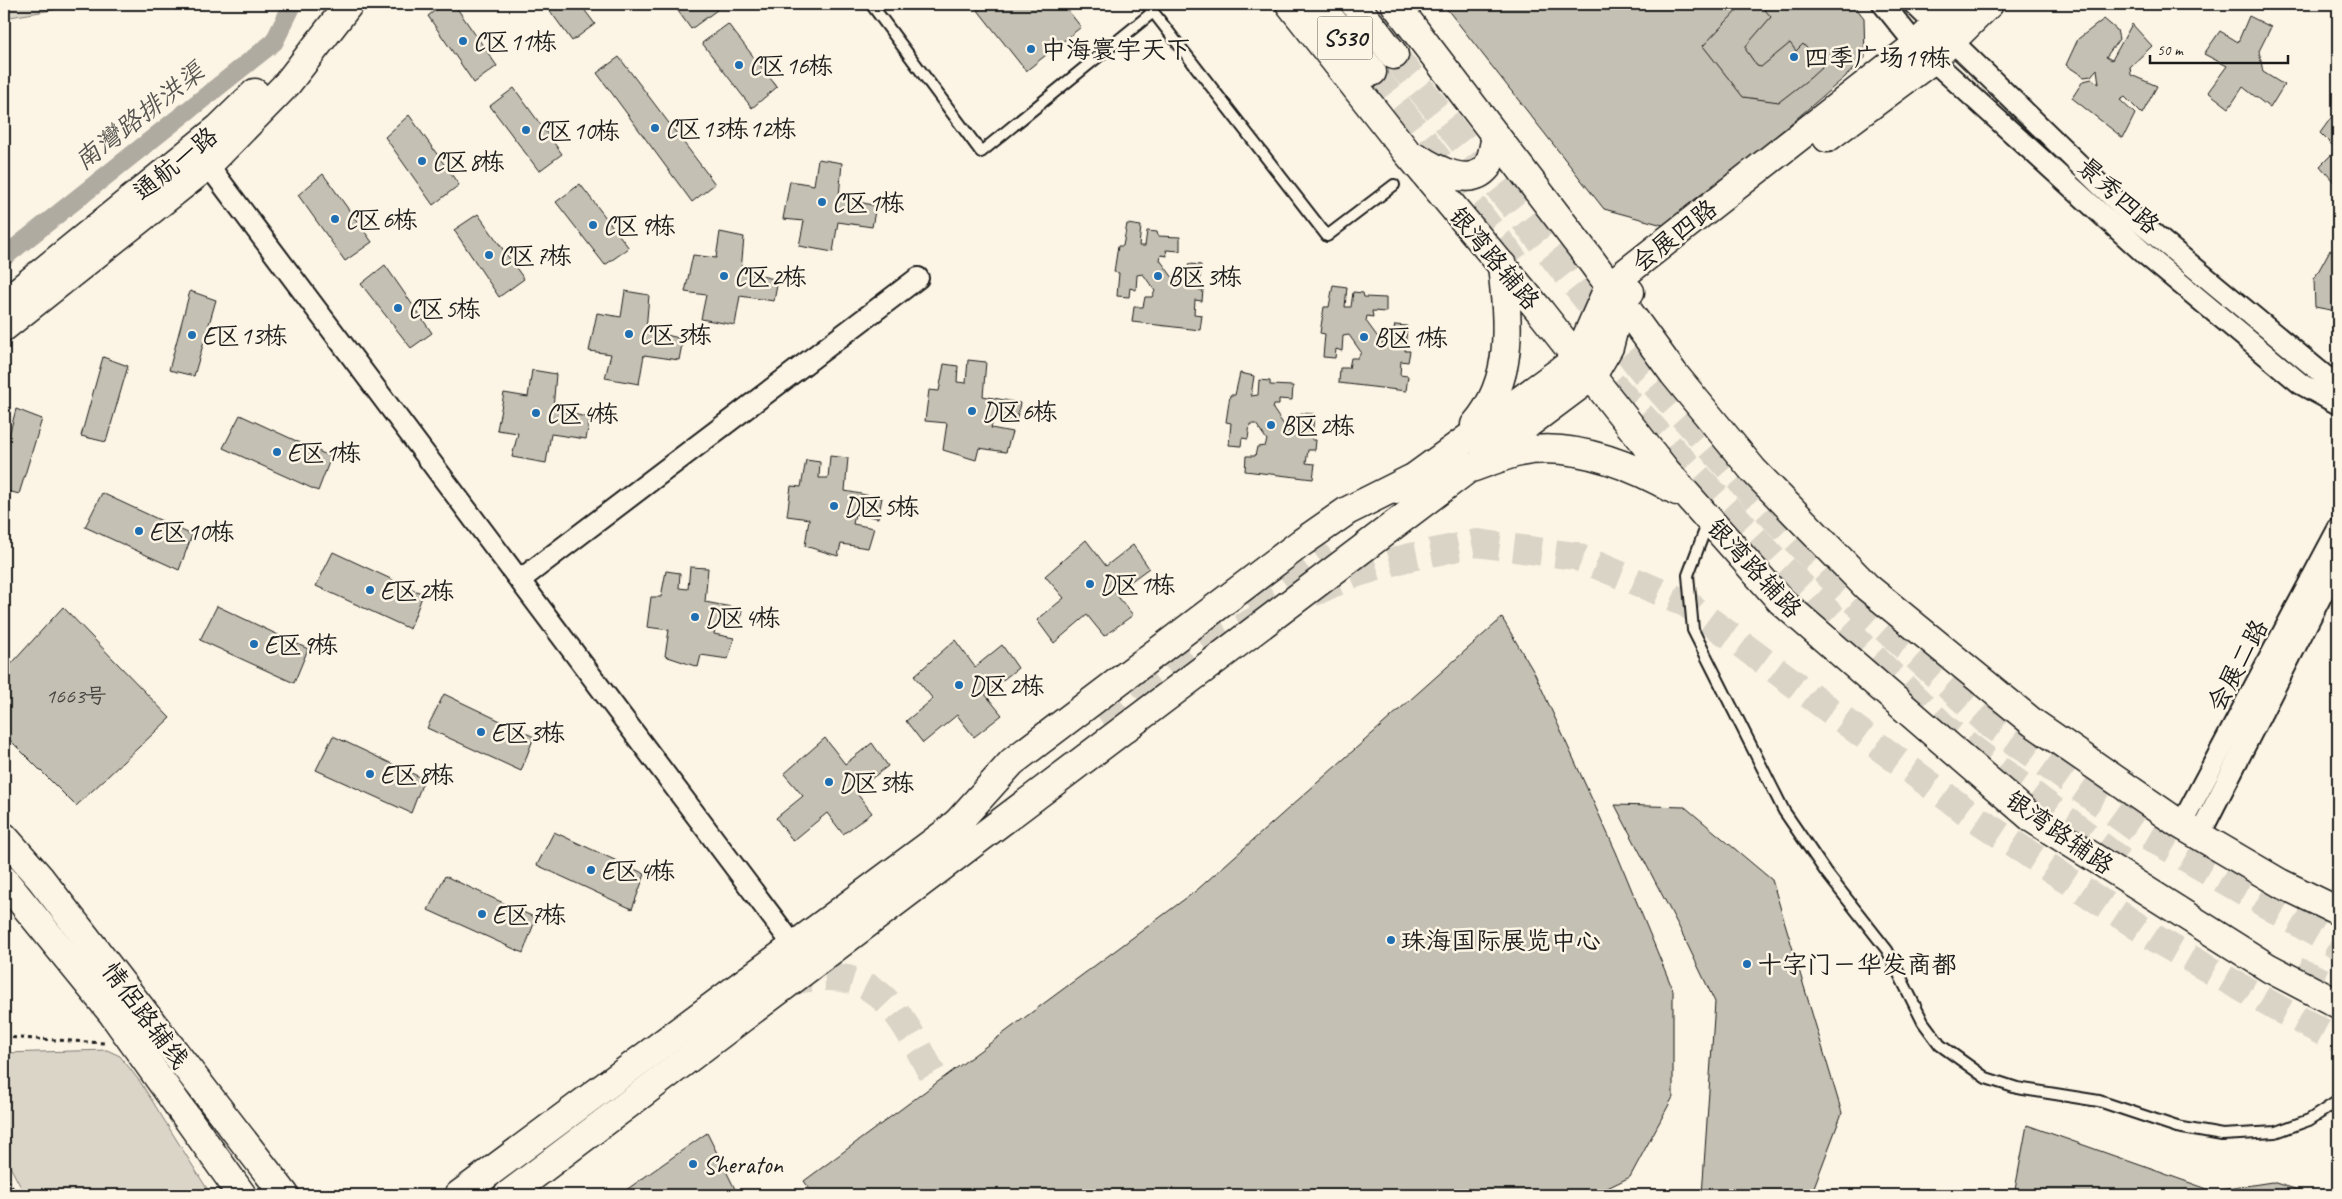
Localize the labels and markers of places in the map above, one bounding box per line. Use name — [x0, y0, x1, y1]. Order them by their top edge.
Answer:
place label: C区11栋 — [473, 26, 557, 58]
place label: 中海寰宇天下 — [1041, 34, 1191, 66]
marker: C区11栋 — [457, 35, 469, 47]
place label: 四季广场19栋 — [1804, 42, 1952, 74]
marker: 中海寰宇天下 — [1025, 43, 1037, 55]
place label: C区16栋 — [749, 50, 833, 82]
marker: 四季广场19栋 — [1788, 51, 1800, 63]
marker: C区16栋 — [733, 59, 745, 71]
place label: C区13栋12栋 — [665, 113, 797, 145]
place label: C区10栋 — [536, 115, 620, 147]
marker: C区13栋12栋 — [649, 122, 661, 134]
marker: C区10栋 — [520, 124, 532, 136]
place label: C区8栋 — [432, 146, 505, 178]
marker: C区8栋 — [416, 155, 428, 167]
place label: C区1栋 — [832, 187, 905, 219]
marker: C区1栋 — [816, 196, 828, 208]
place label: C区6栋 — [345, 204, 418, 236]
place label: C区9栋 — [603, 210, 676, 242]
marker: C区6栋 — [329, 213, 341, 225]
marker: C区9栋 — [587, 219, 599, 231]
place label: C区7栋 — [499, 240, 572, 272]
marker: C区7栋 — [483, 249, 495, 261]
place label: C区2栋 — [734, 261, 807, 293]
place label: B区3栋 — [1168, 261, 1242, 293]
marker: C区2栋 — [718, 270, 730, 282]
marker: B区3栋 — [1152, 270, 1164, 282]
place label: C区5栋 — [408, 293, 481, 325]
marker: C区5栋 — [392, 302, 404, 314]
place label: C区3栋 — [639, 319, 712, 351]
place label: E区13栋 — [202, 320, 288, 352]
place label: B区1栋 — [1374, 322, 1448, 354]
marker: C区3栋 — [623, 328, 635, 340]
marker: E区13栋 — [186, 329, 198, 341]
marker: B区1栋 — [1358, 331, 1370, 343]
place label: D区6栋 — [982, 396, 1058, 428]
place label: C区4栋 — [546, 398, 619, 430]
marker: D区6栋 — [966, 405, 978, 417]
marker: C区4栋 — [530, 407, 542, 419]
place label: B区2栋 — [1281, 410, 1355, 442]
marker: B区2栋 — [1265, 419, 1277, 431]
place label: E区1栋 — [287, 437, 361, 469]
marker: E区1栋 — [271, 446, 283, 458]
place label: D区5栋 — [844, 491, 920, 523]
marker: D区5栋 — [828, 500, 840, 512]
place label: E区10栋 — [149, 516, 235, 548]
marker: E区10栋 — [133, 525, 145, 537]
place label: D区1栋 — [1100, 569, 1176, 601]
place label: E区2栋 — [380, 575, 454, 607]
marker: D区1栋 — [1084, 578, 1096, 590]
marker: E区2栋 — [364, 584, 376, 596]
place label: D区4栋 — [705, 602, 781, 634]
marker: D区4栋 — [689, 611, 701, 623]
place label: E区9栋 — [264, 629, 338, 661]
marker: E区9栋 — [248, 638, 260, 650]
place label: D区2栋 — [969, 670, 1045, 702]
marker: D区2栋 — [953, 679, 965, 691]
place label: E区3栋 — [491, 717, 565, 749]
marker: E区3栋 — [475, 726, 487, 738]
place label: E区8栋 — [380, 759, 454, 791]
place label: D区3栋 — [839, 767, 915, 799]
marker: E区8栋 — [364, 768, 376, 780]
marker: D区3栋 — [823, 776, 835, 788]
place label: E区4栋 — [601, 855, 675, 887]
marker: E区4栋 — [585, 864, 597, 876]
place label: E区7栋 — [492, 899, 566, 931]
marker: E区7栋 — [476, 908, 488, 920]
place label: 珠海国际展览中心 — [1401, 925, 1601, 957]
marker: 珠海国际展览中心 — [1385, 934, 1397, 946]
place label: 十字门－华发商都 — [1757, 949, 1957, 981]
marker: 十字门－华发商都 — [1741, 958, 1753, 970]
place label: Sheraton — [703, 1149, 784, 1181]
marker: Sheraton — [687, 1158, 699, 1170]

